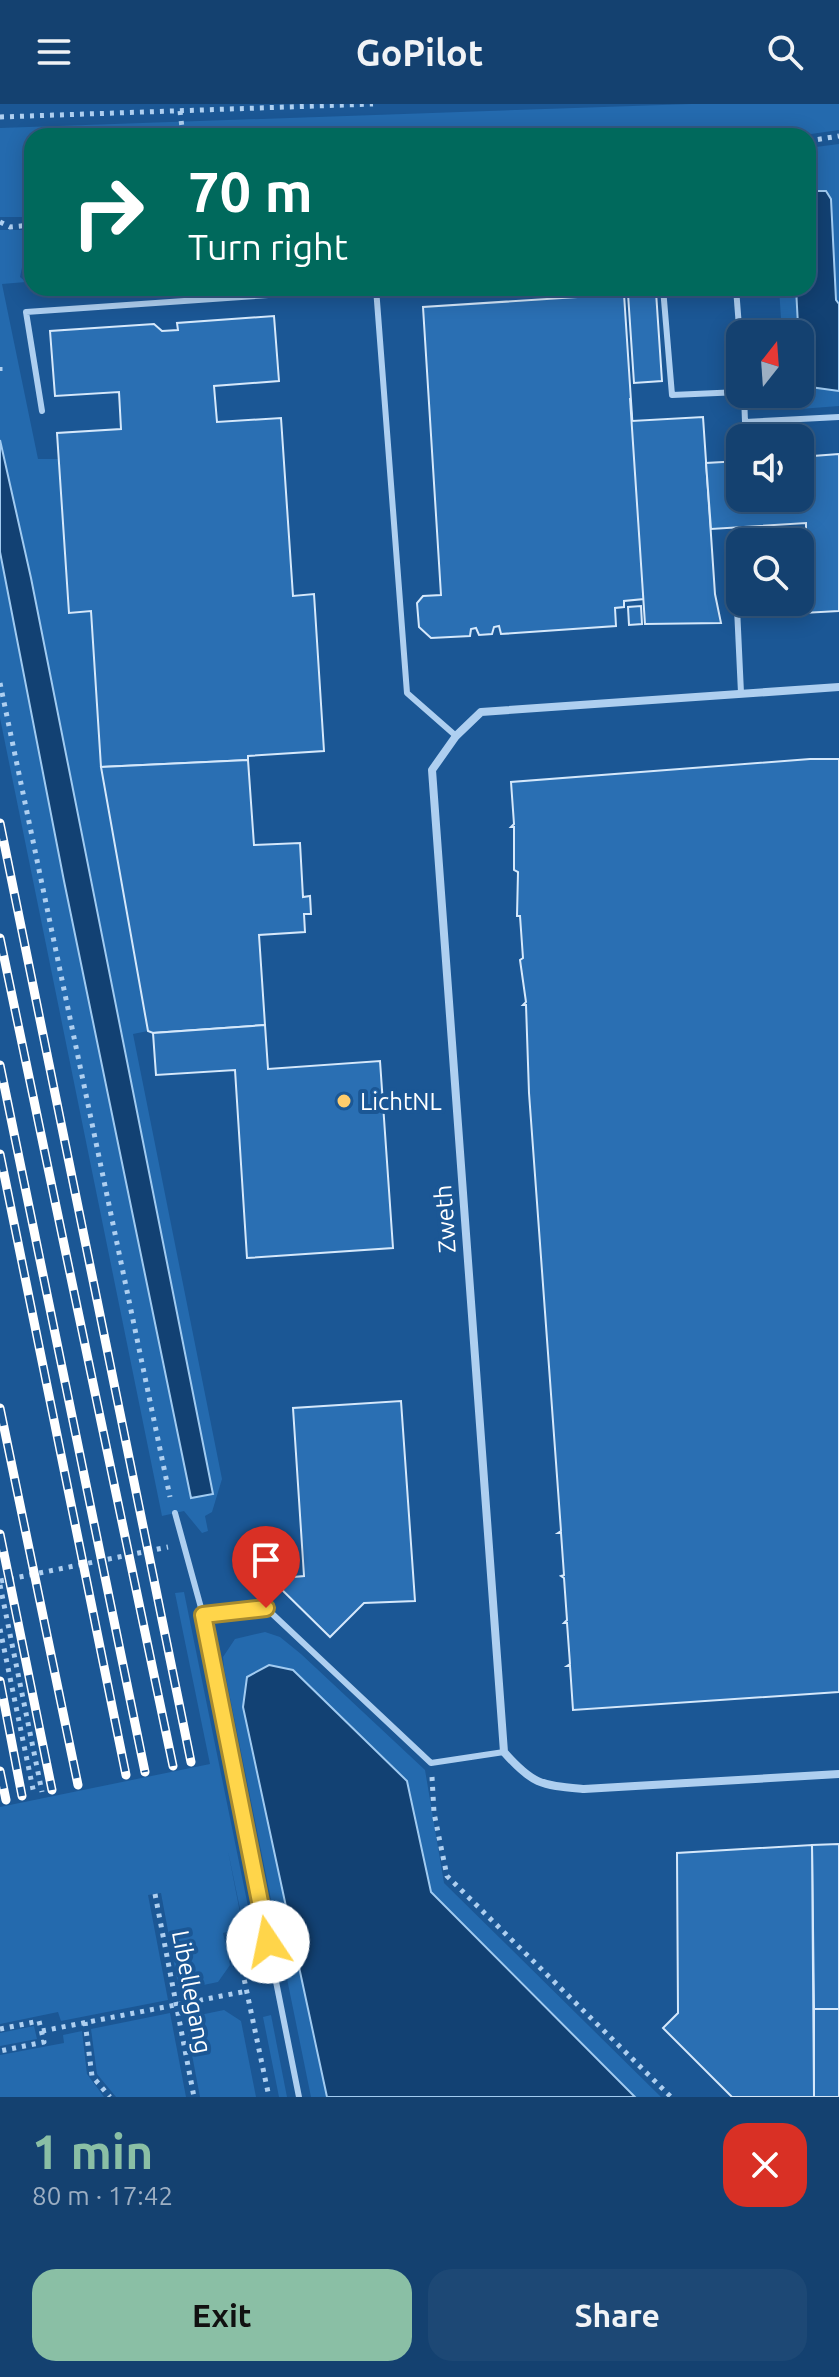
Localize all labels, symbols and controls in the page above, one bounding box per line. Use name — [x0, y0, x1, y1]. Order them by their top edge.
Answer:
icon: menu — [32, 30, 76, 74]
icon: search — [763, 30, 807, 74]
text: GoPilot — [356, 32, 483, 73]
icon: right — [56, 160, 160, 264]
text: 70 m — [188, 160, 313, 223]
text: Turn right — [188, 226, 348, 267]
north arrow — [726, 320, 814, 408]
map controls — [726, 320, 814, 616]
button: sound — [726, 424, 814, 512]
button: search — [726, 528, 814, 616]
place label: LichtNL — [360, 1088, 442, 1115]
marker: LichtNL — [335, 1092, 353, 1110]
street label: Zweth — [429, 1184, 461, 1254]
pin — [232, 1526, 300, 1608]
icon: arrive — [244, 1538, 288, 1582]
position arrow — [226, 1900, 310, 1984]
street label: Libellegang — [167, 1928, 217, 2056]
button: close — [723, 2123, 807, 2207]
text: 1 min — [32, 2124, 153, 2178]
text: 80 m · 17:42 — [32, 2181, 173, 2210]
button: Exit — [32, 2269, 412, 2361]
button: Share — [428, 2269, 807, 2361]

